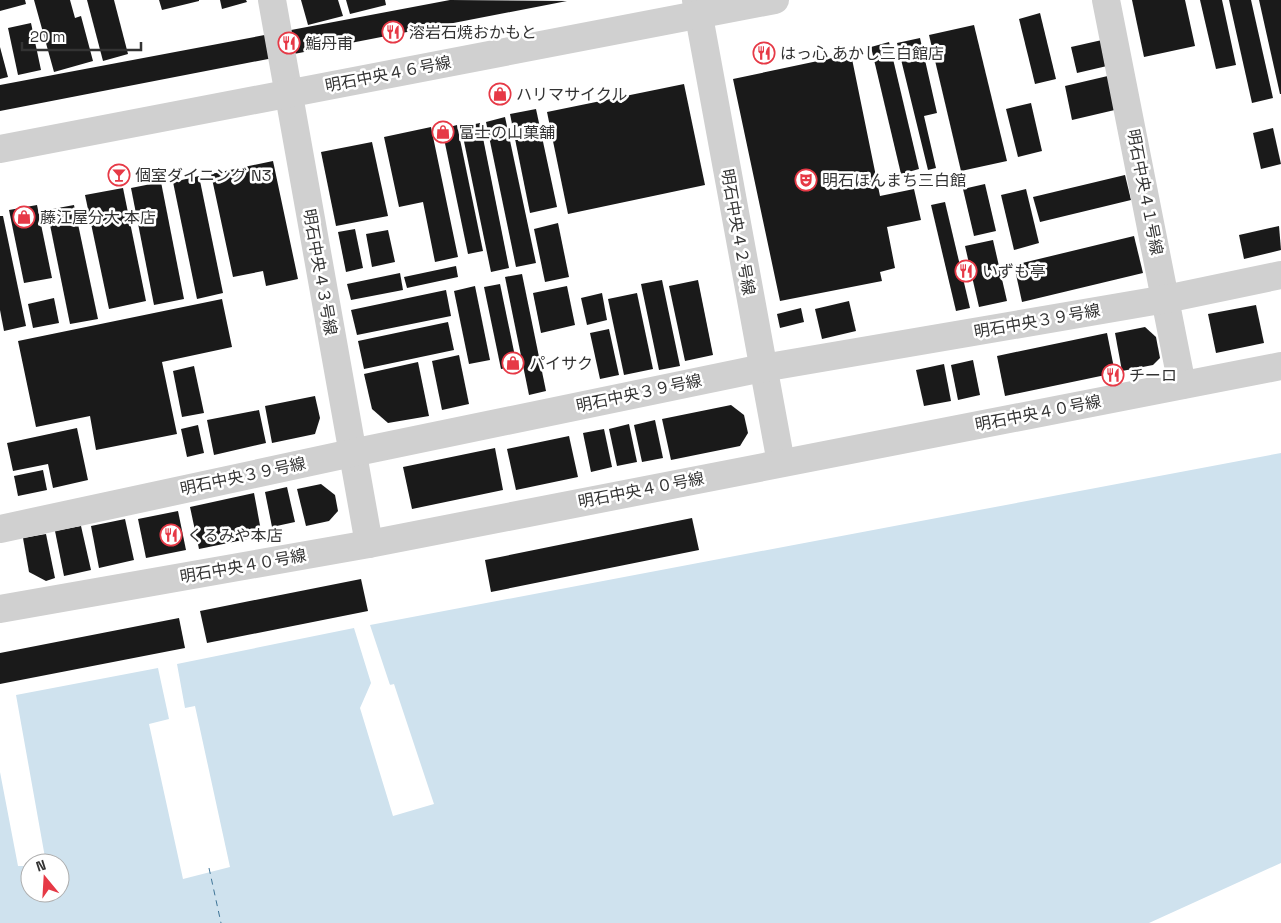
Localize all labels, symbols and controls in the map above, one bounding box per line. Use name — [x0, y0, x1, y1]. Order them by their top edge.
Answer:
scale bar — [22, 20, 141, 52]
restaurant icon: 溶岩石焼おかもと — [381, 20, 405, 44]
place label: 溶岩石焼おかもと — [409, 22, 537, 43]
text: 20 m — [30, 27, 65, 46]
restaurant icon: 鮨丹甫 — [277, 31, 301, 55]
place label: 鮨丹甫 — [305, 33, 353, 54]
restaurant icon: はっ心 あかし三白館店 — [752, 41, 776, 65]
place label: はっ心 あかし三白館店 — [780, 43, 944, 64]
street label: 明石中央４６号線 — [323, 51, 453, 97]
shop icon: ハリマサイクル — [488, 82, 512, 106]
place label: ハリマサイクル — [516, 84, 627, 105]
shop icon: 富士の山菓舗 — [431, 120, 455, 144]
place label: 富士の山菓舗 — [459, 122, 555, 143]
street label: 明石中央４１号線 — [1122, 127, 1168, 257]
bar icon: 個室ダイニング N3 — [107, 163, 131, 187]
place label: 個室ダイニング N3 — [135, 165, 271, 186]
street label: 明石中央４２号線 — [717, 167, 759, 297]
theatre icon: 明石ほんまち三白館 — [794, 168, 818, 192]
place label: 明石ほんまち三白館 — [822, 170, 966, 191]
shop icon: 藤江屋分大 本店 — [12, 205, 36, 229]
place label: 藤江屋分大 本店 — [40, 207, 156, 228]
street label: 明石中央４３号線 — [299, 207, 341, 337]
restaurant icon: いずも亭 — [954, 259, 978, 283]
place label: いずも亭 — [982, 261, 1046, 282]
street label: 明石中央３９号線 — [972, 300, 1102, 342]
shop icon: パイサク — [501, 351, 525, 375]
place label: パイサク — [529, 353, 593, 374]
restaurant icon: チーロ — [1101, 363, 1125, 387]
place label: チーロ — [1129, 365, 1177, 386]
street label: 明石中央３９号線 — [574, 369, 704, 417]
street label: 明石中央４０号線 — [973, 390, 1103, 436]
street label: 明石中央３９号線 — [178, 452, 308, 500]
street label: 明石中央４０号線 — [576, 467, 706, 513]
restaurant icon: くるみや本店 — [159, 523, 183, 547]
place label: くるみや本店 — [187, 525, 283, 546]
street label: 明石中央４０号線 — [178, 545, 308, 587]
north arrow — [20, 853, 70, 903]
text: N — [34, 856, 48, 876]

